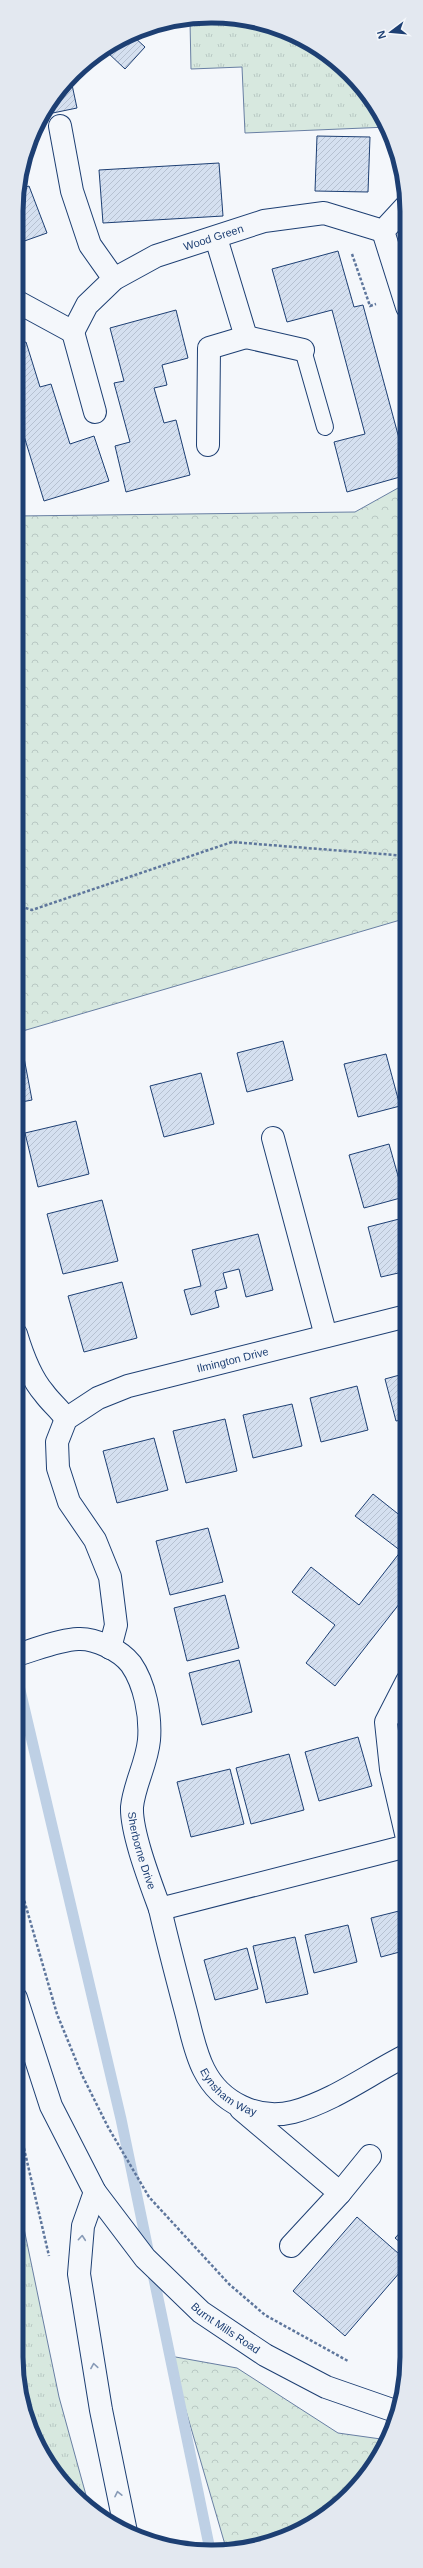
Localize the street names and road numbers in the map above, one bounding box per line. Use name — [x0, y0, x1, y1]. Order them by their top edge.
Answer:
street label: Wood Green — [182, 222, 245, 253]
street label: Ilmington Drive — [196, 1345, 270, 1375]
street label: Sherborne Drive — [126, 1811, 158, 1891]
street label: Eynsham Way — [198, 2066, 259, 2118]
street label: Burnt Mills Road — [189, 2300, 262, 2356]

